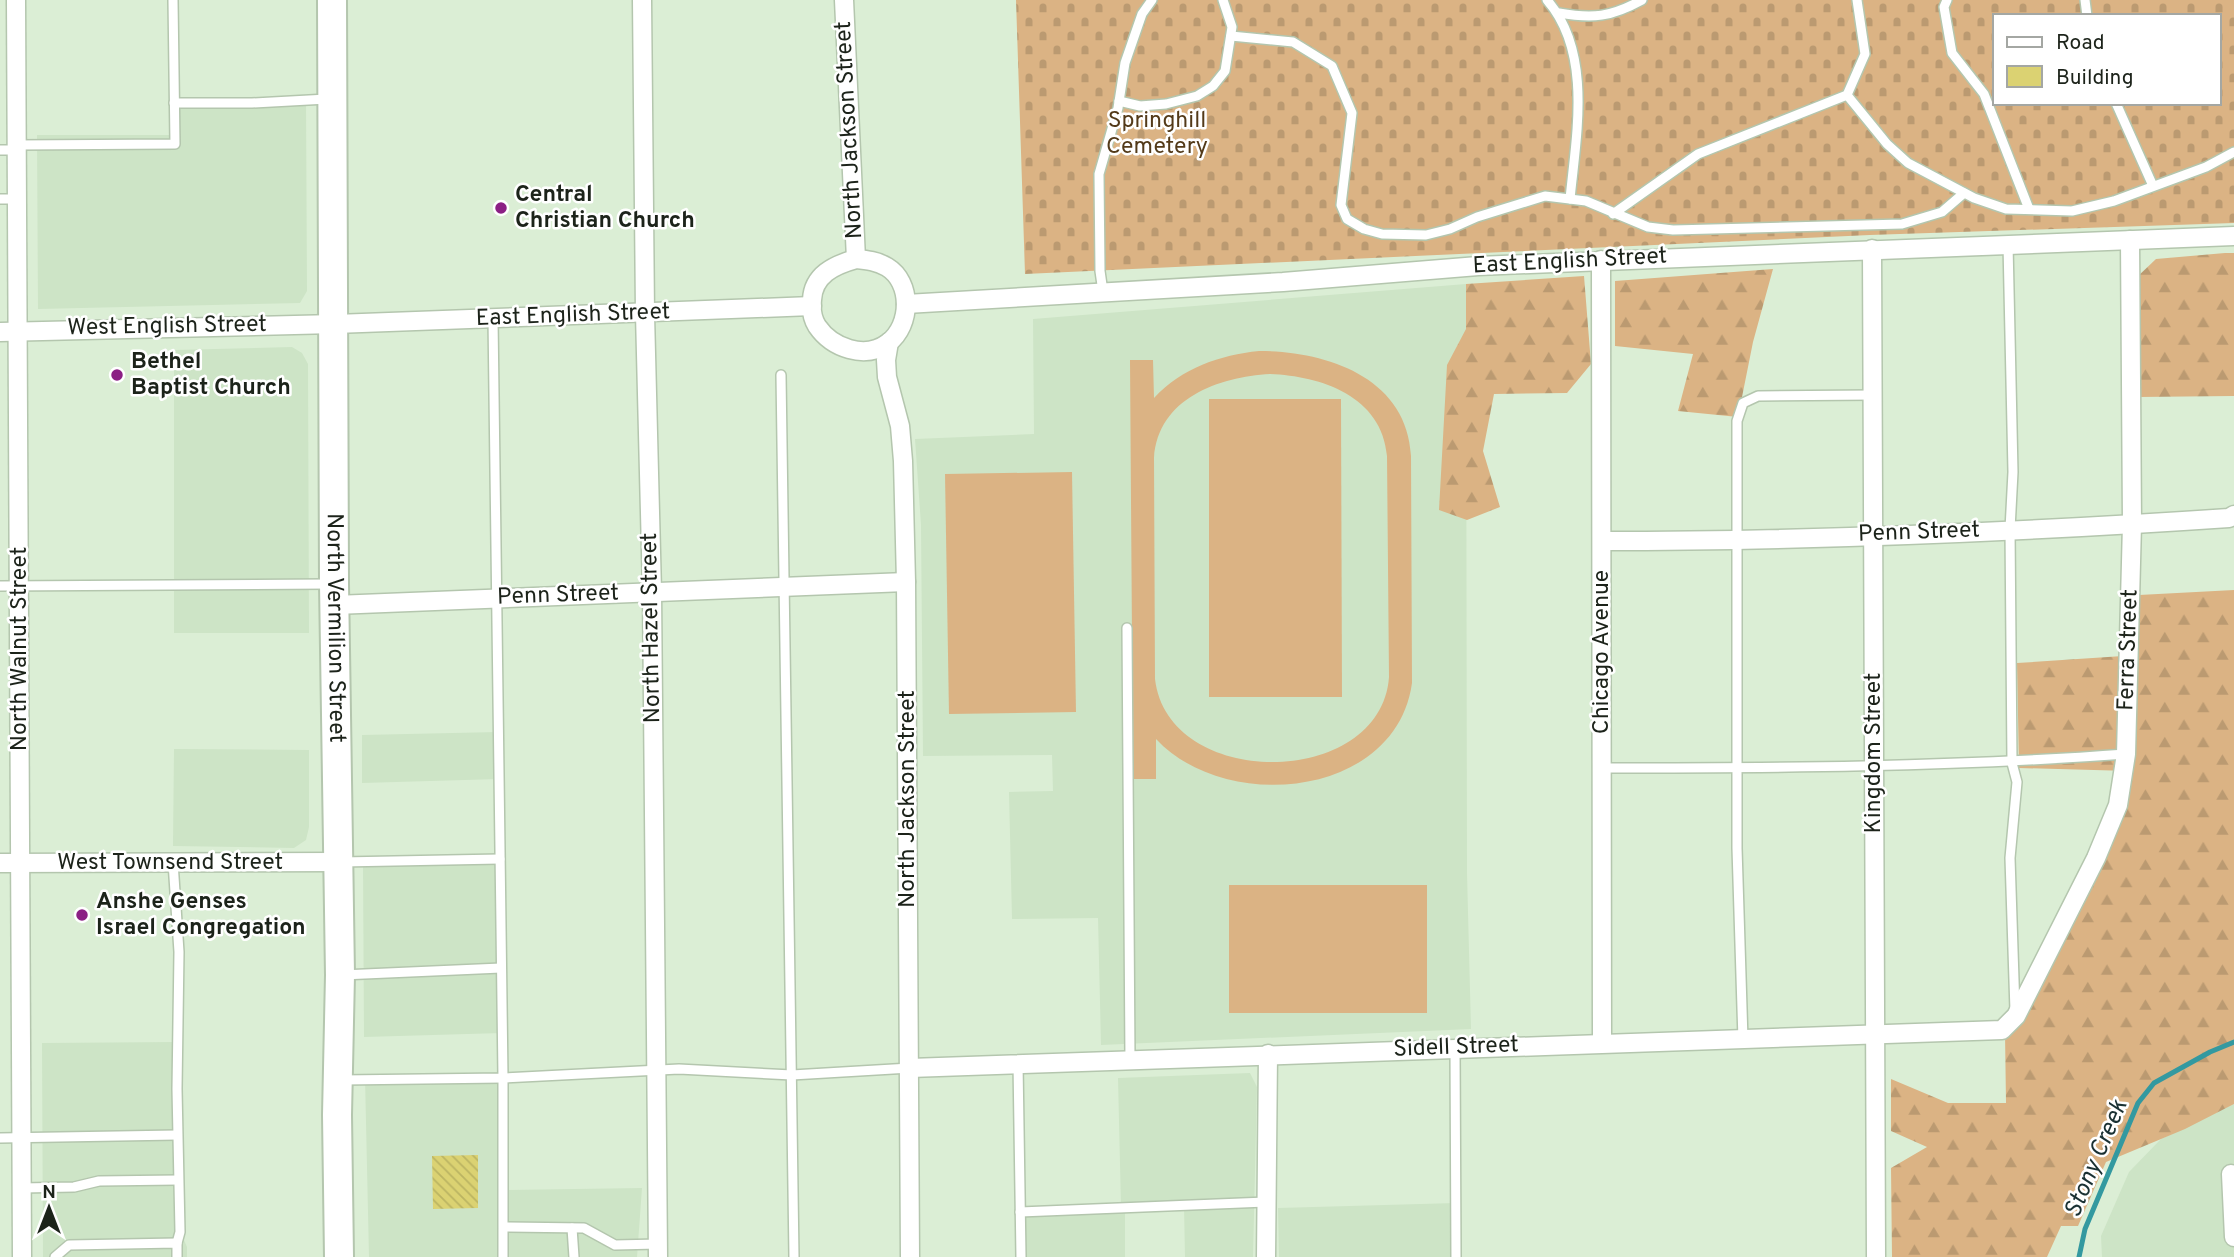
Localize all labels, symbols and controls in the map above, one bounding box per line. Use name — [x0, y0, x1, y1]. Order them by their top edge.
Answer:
legend — [1993, 14, 2220, 105]
street label: North Jackson Street — [830, 20, 870, 240]
text: Road — [2056, 30, 2105, 57]
text: Building — [2056, 65, 2134, 92]
park label: Springhill Cemetery — [1106, 107, 1208, 162]
place label: Central Christian Church — [515, 181, 695, 236]
marker: Central Christian Church — [493, 200, 509, 216]
street label: East English Street — [1472, 242, 1668, 282]
street label: East English Street — [475, 298, 671, 334]
street label: West English Street — [67, 311, 267, 343]
place label: Bethel Baptist Church — [131, 348, 291, 403]
marker: Bethel Baptist Church — [109, 367, 125, 383]
street label: North Vermilion Street — [319, 513, 351, 743]
street label: Penn Street — [1857, 516, 1981, 550]
street label: North Hazel Street — [636, 532, 668, 724]
street label: North Walnut Street — [6, 547, 35, 751]
street label: Chicago Avenue — [1588, 570, 1617, 734]
street label: Penn Street — [496, 579, 620, 613]
street label: Ferra Street — [2112, 589, 2146, 711]
street label: Kingdom Street — [1860, 673, 1889, 834]
street label: North Jackson Street — [894, 690, 923, 908]
street label: West Townsend Street — [57, 849, 283, 878]
place label: Anshe Genses Israel Congregation — [96, 888, 306, 943]
marker: Anshe Genses Israel Congregation — [74, 907, 90, 923]
street label: Sidell Street — [1393, 1031, 1519, 1065]
water label: Stony Creek — [2059, 1095, 2136, 1222]
north arrow — [14, 1173, 84, 1243]
text: N — [42, 1181, 56, 1205]

